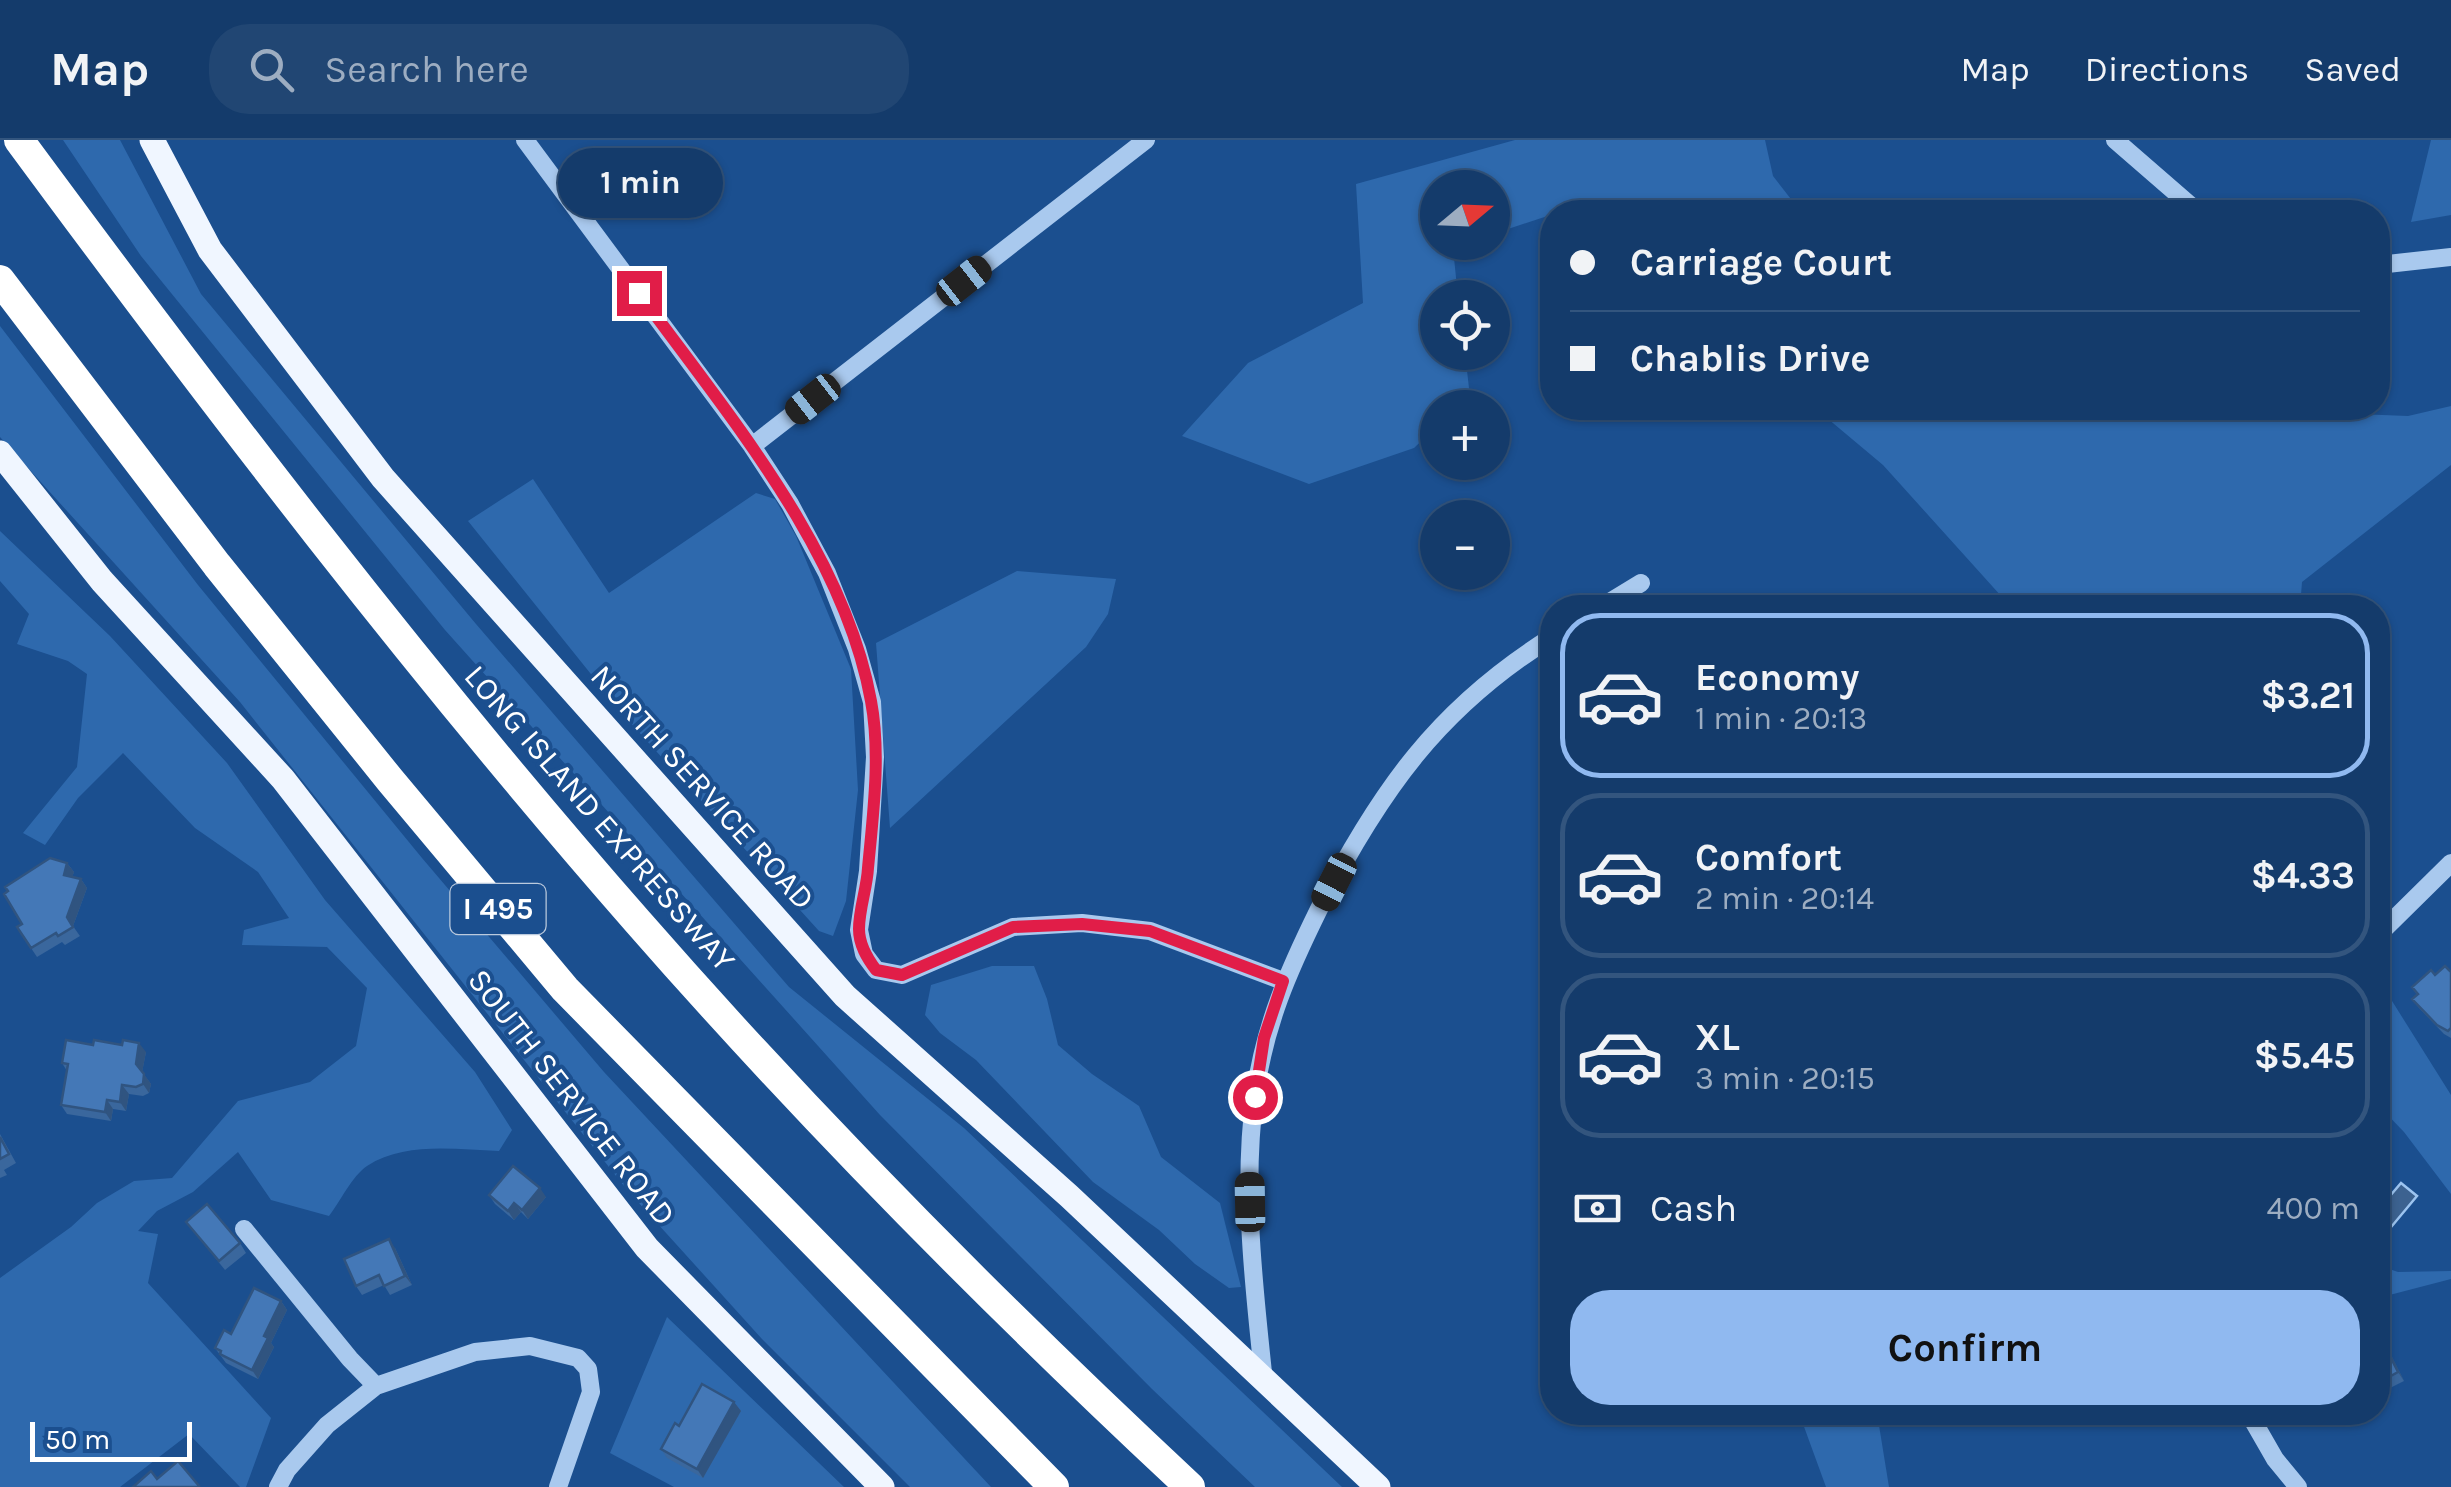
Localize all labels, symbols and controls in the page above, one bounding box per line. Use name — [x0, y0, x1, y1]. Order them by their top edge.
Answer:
search box — [209, 24, 909, 114]
text: Map — [50, 41, 149, 97]
icon: search — [244, 42, 299, 97]
text: Search here — [324, 47, 529, 92]
text: Map — [1960, 49, 2030, 90]
text: Directions — [2085, 49, 2249, 90]
text: Saved — [2304, 49, 2401, 90]
callout: 1 min — [556, 148, 722, 218]
text: 1 min — [600, 164, 681, 201]
north arrow — [1420, 170, 1510, 260]
map controls — [1420, 170, 1510, 590]
text: Carriage Court — [1630, 240, 1892, 285]
car — [931, 251, 997, 311]
route end — [617, 271, 662, 316]
button: locate — [1420, 280, 1510, 370]
text: Chablis Drive — [1630, 336, 1870, 381]
car — [780, 369, 846, 429]
button: + — [1420, 390, 1510, 480]
button: − — [1420, 500, 1510, 590]
icon: car — [1575, 651, 1665, 741]
text: Economy — [1695, 655, 1859, 700]
street label: LONG ISLAND EXPRESSWAY — [457, 658, 743, 979]
street label: NORTH SERVICE ROAD — [583, 658, 822, 917]
text: $3.21 — [2260, 673, 2355, 718]
text: 1 min · 20:13 — [1695, 700, 1867, 737]
icon: car — [1575, 831, 1665, 921]
text: Comfort — [1695, 835, 1842, 880]
car — [1307, 848, 1361, 916]
text: $4.33 — [2251, 853, 2355, 898]
text: 2 min · 20:14 — [1695, 880, 1874, 917]
road number: I 495 — [450, 884, 546, 934]
street label: SOUTH SERVICE ROAD — [460, 962, 683, 1233]
icon: car — [1575, 1011, 1665, 1101]
text: XL — [1695, 1015, 1740, 1060]
text: $5.45 — [2254, 1033, 2355, 1078]
text: 3 min · 20:15 — [1695, 1060, 1875, 1097]
route start — [1233, 1075, 1278, 1120]
car — [1234, 1172, 1266, 1232]
icon: cash — [1570, 1181, 1625, 1236]
text: Cash — [1650, 1186, 1737, 1231]
text: 400 m — [2267, 1190, 2360, 1227]
button: Confirm — [1570, 1290, 2360, 1405]
scale bar — [30, 1417, 192, 1462]
text: 50 m — [45, 1423, 110, 1456]

